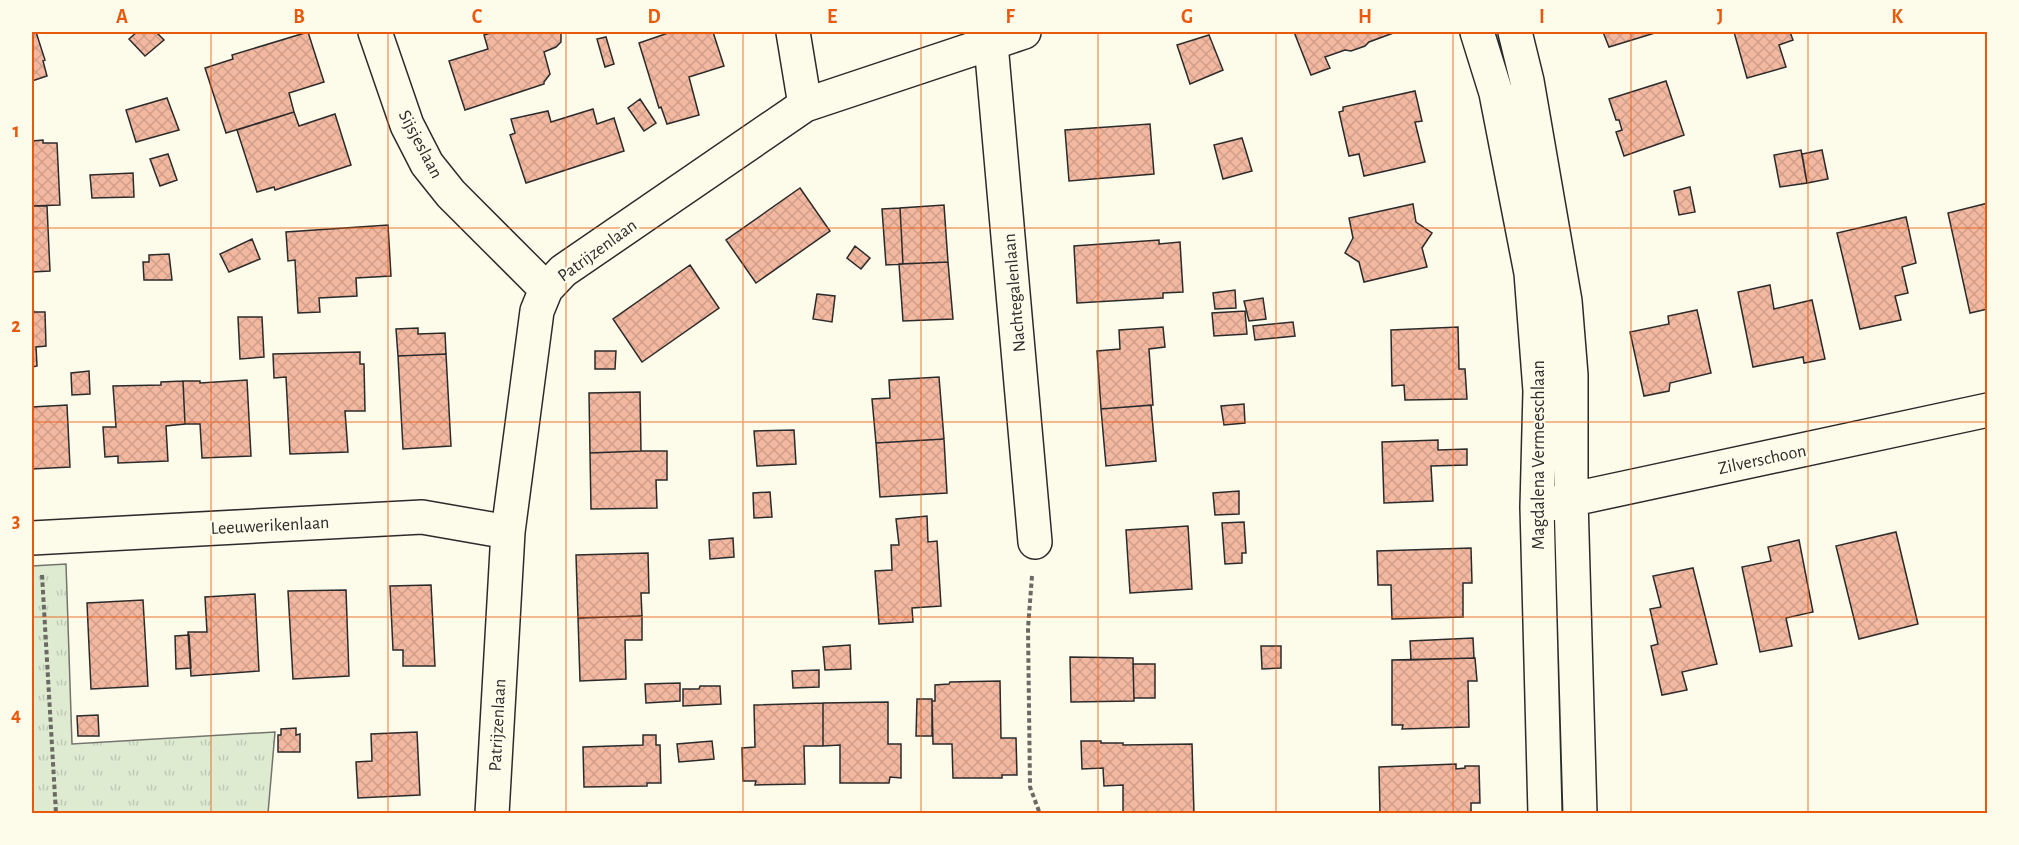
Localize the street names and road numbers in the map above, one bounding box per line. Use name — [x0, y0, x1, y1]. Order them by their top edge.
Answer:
street label: Sijsjeslaan — [395, 107, 445, 181]
street label: Patrijzenlaan — [555, 216, 640, 285]
street label: Nachtegalenlaan — [1001, 233, 1029, 353]
street label: Magdalena Vermeeschlaan — [1530, 360, 1548, 550]
street label: Zilverschoon — [1717, 442, 1808, 478]
street label: Leeuwerikenlaan — [210, 514, 330, 538]
street label: Patrijzenlaan — [487, 678, 509, 772]

